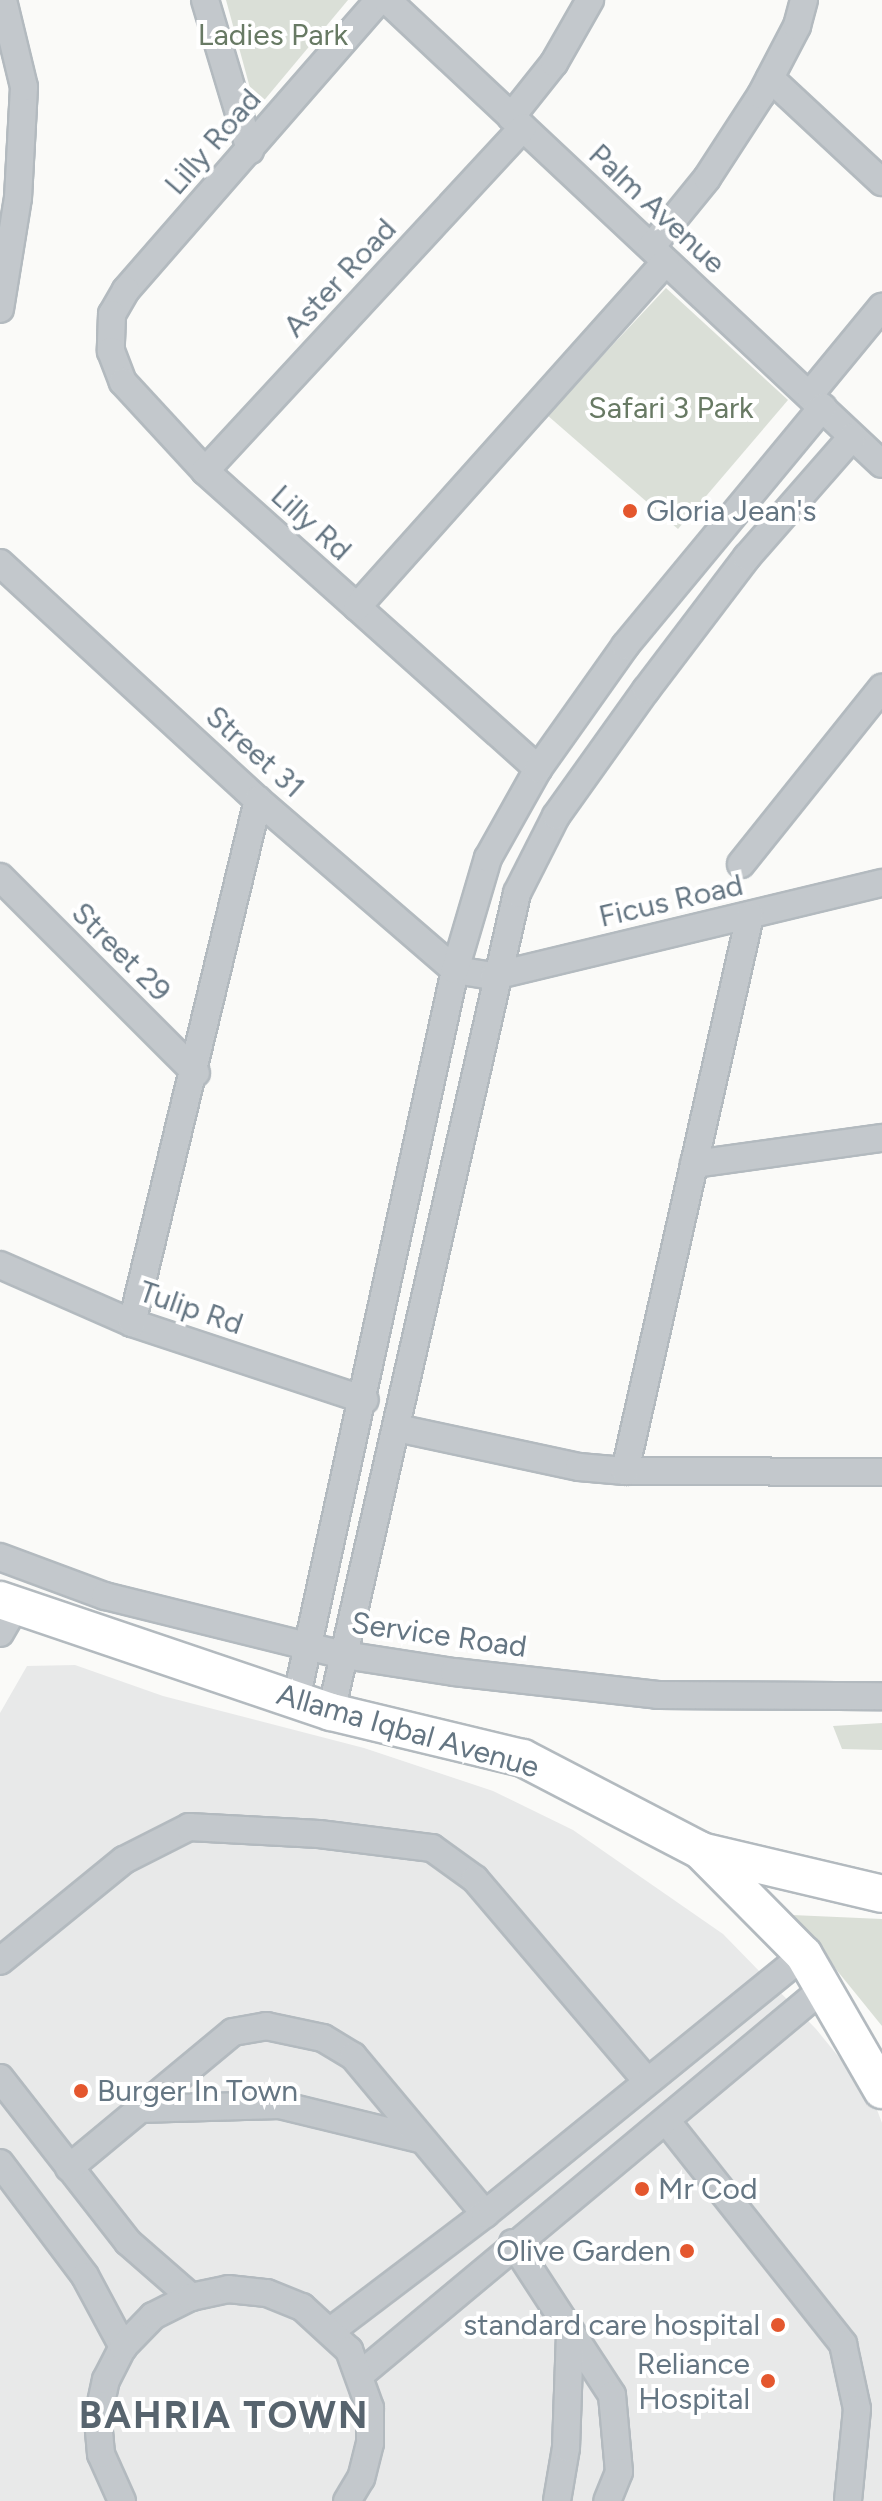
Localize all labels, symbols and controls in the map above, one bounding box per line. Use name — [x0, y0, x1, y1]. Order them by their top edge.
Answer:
park label: Ladies Park — [198, 17, 348, 53]
street label: Lilly Road — [157, 82, 269, 202]
street label: Palm Avenue — [581, 137, 733, 281]
street label: Aster Road — [276, 211, 404, 345]
park label: Safari 3 Park — [588, 390, 754, 426]
street label: Lilly Rd — [264, 478, 358, 568]
place label: Gloria Jean's — [646, 493, 816, 529]
marker: Gloria Jean's — [621, 502, 639, 520]
street label: Street 31 — [198, 698, 312, 806]
street label: Ficus Road — [595, 867, 747, 935]
street label: Street 29 — [64, 895, 178, 1009]
street label: Tulip Rd — [135, 1274, 247, 1342]
street label: Service Road — [349, 1605, 529, 1665]
street label: Allama Iqbal Avenue — [273, 1676, 543, 1786]
place label: Burger In Town — [97, 2073, 298, 2109]
marker: Burger In Town — [72, 2082, 90, 2100]
place label: Mr Cod — [658, 2171, 758, 2207]
marker: Mr Cod — [633, 2180, 651, 2198]
place label: Olive Garden — [496, 2233, 671, 2269]
marker: Olive Garden — [678, 2242, 696, 2260]
place label: standard care hospital — [463, 2307, 760, 2343]
marker: standard care hospital — [767, 2314, 789, 2336]
place label: Reliance Hospital — [637, 2346, 750, 2416]
marker: Reliance Hospital — [757, 2370, 779, 2392]
district label: BAHRIA TOWN — [79, 2393, 369, 2439]

